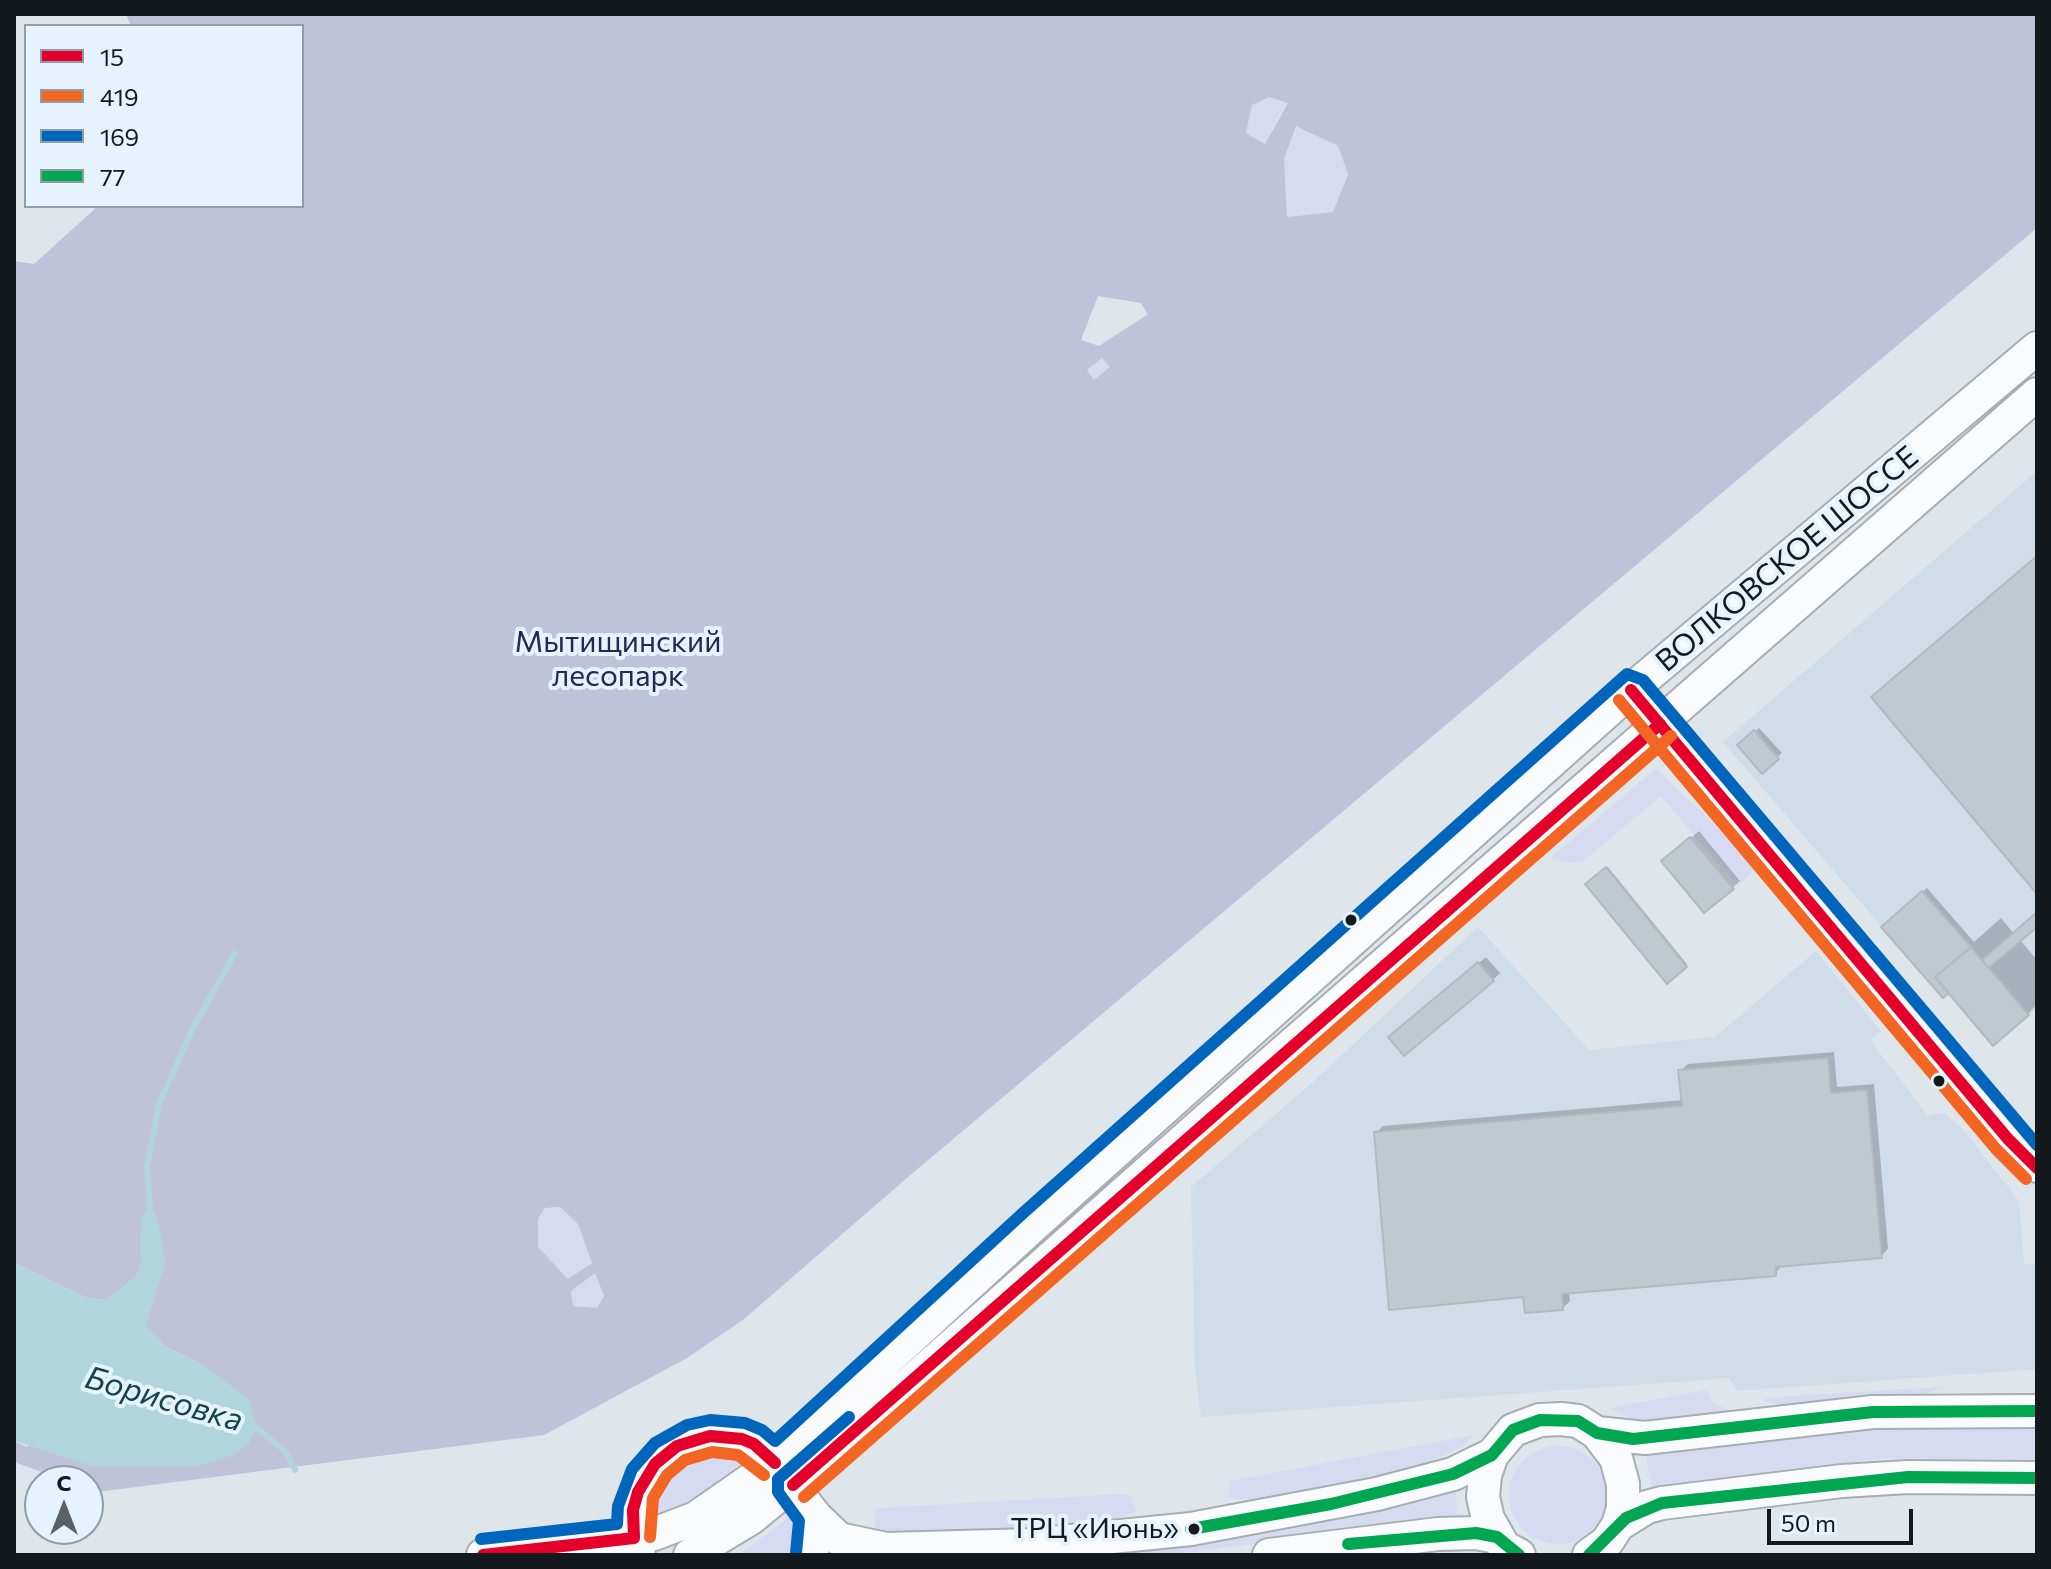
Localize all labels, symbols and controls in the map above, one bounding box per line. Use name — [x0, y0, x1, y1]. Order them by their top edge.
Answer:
legend — [24, 24, 304, 208]
text: 15 — [100, 42, 124, 71]
text: 419 — [100, 82, 139, 111]
text: 169 — [100, 122, 139, 151]
text: 77 — [100, 162, 125, 191]
street label: ВОЛКОВСКОЕ ШОССЕ — [1648, 439, 1926, 679]
park label: Мытищинский лесопарк — [515, 624, 721, 694]
unlabelled marker — [1343, 912, 1359, 928]
unlabelled marker — [1931, 1073, 1947, 1089]
water label: Борисовка — [81, 1358, 247, 1440]
north arrow — [24, 1465, 104, 1545]
text: С — [56, 1469, 72, 1496]
scale bar — [1771, 1493, 1917, 1543]
text: 50 m — [1781, 1508, 1836, 1537]
place label: ТРЦ «Июнь» — [1011, 1512, 1179, 1546]
marker: ТРЦ «Июнь» — [1186, 1521, 1202, 1537]

